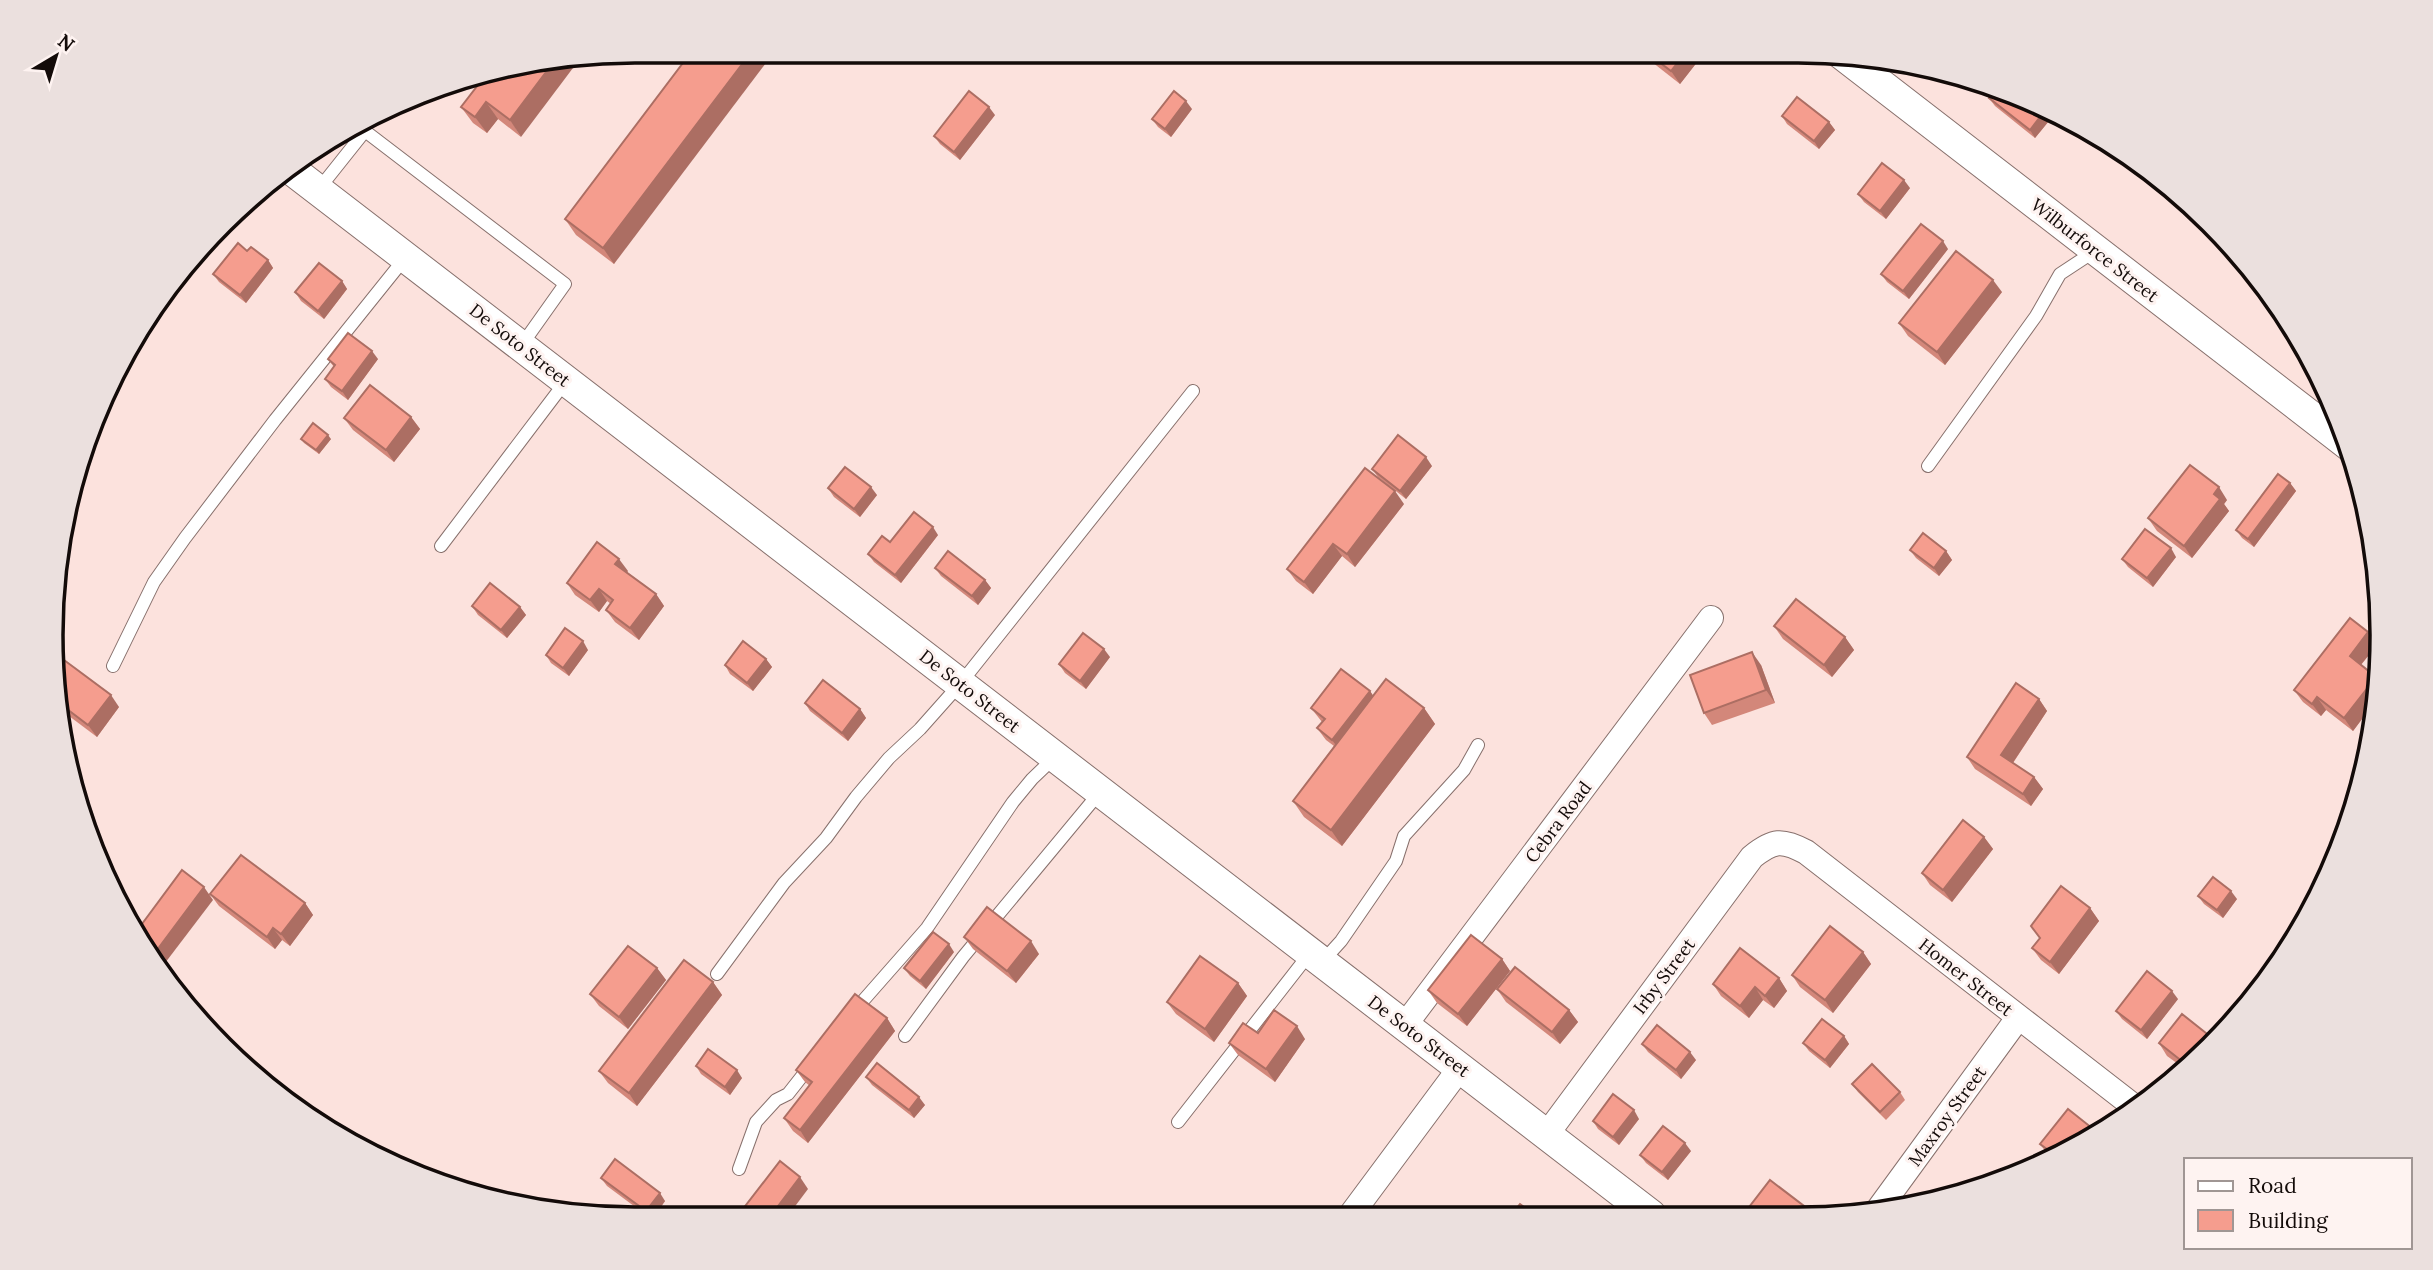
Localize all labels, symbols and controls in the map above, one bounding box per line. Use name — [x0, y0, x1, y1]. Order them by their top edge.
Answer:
north arrow — [21, 21, 91, 91]
text: N — [53, 29, 80, 57]
street label: Wilburforce Street — [2027, 193, 2163, 307]
street label: De Soto Street — [465, 298, 575, 392]
street label: De Soto Street — [915, 644, 1025, 738]
street label: Cebra Road — [1520, 776, 1596, 867]
street label: Irby Street — [1628, 933, 1700, 1019]
street label: Homer Street — [1914, 933, 2018, 1021]
street label: De Soto Street — [1363, 990, 1475, 1082]
street label: Maxroy Street — [1903, 1061, 1991, 1171]
legend — [2184, 1158, 2412, 1249]
text: Road — [2248, 1172, 2297, 1199]
text: Building — [2248, 1207, 2328, 1234]

